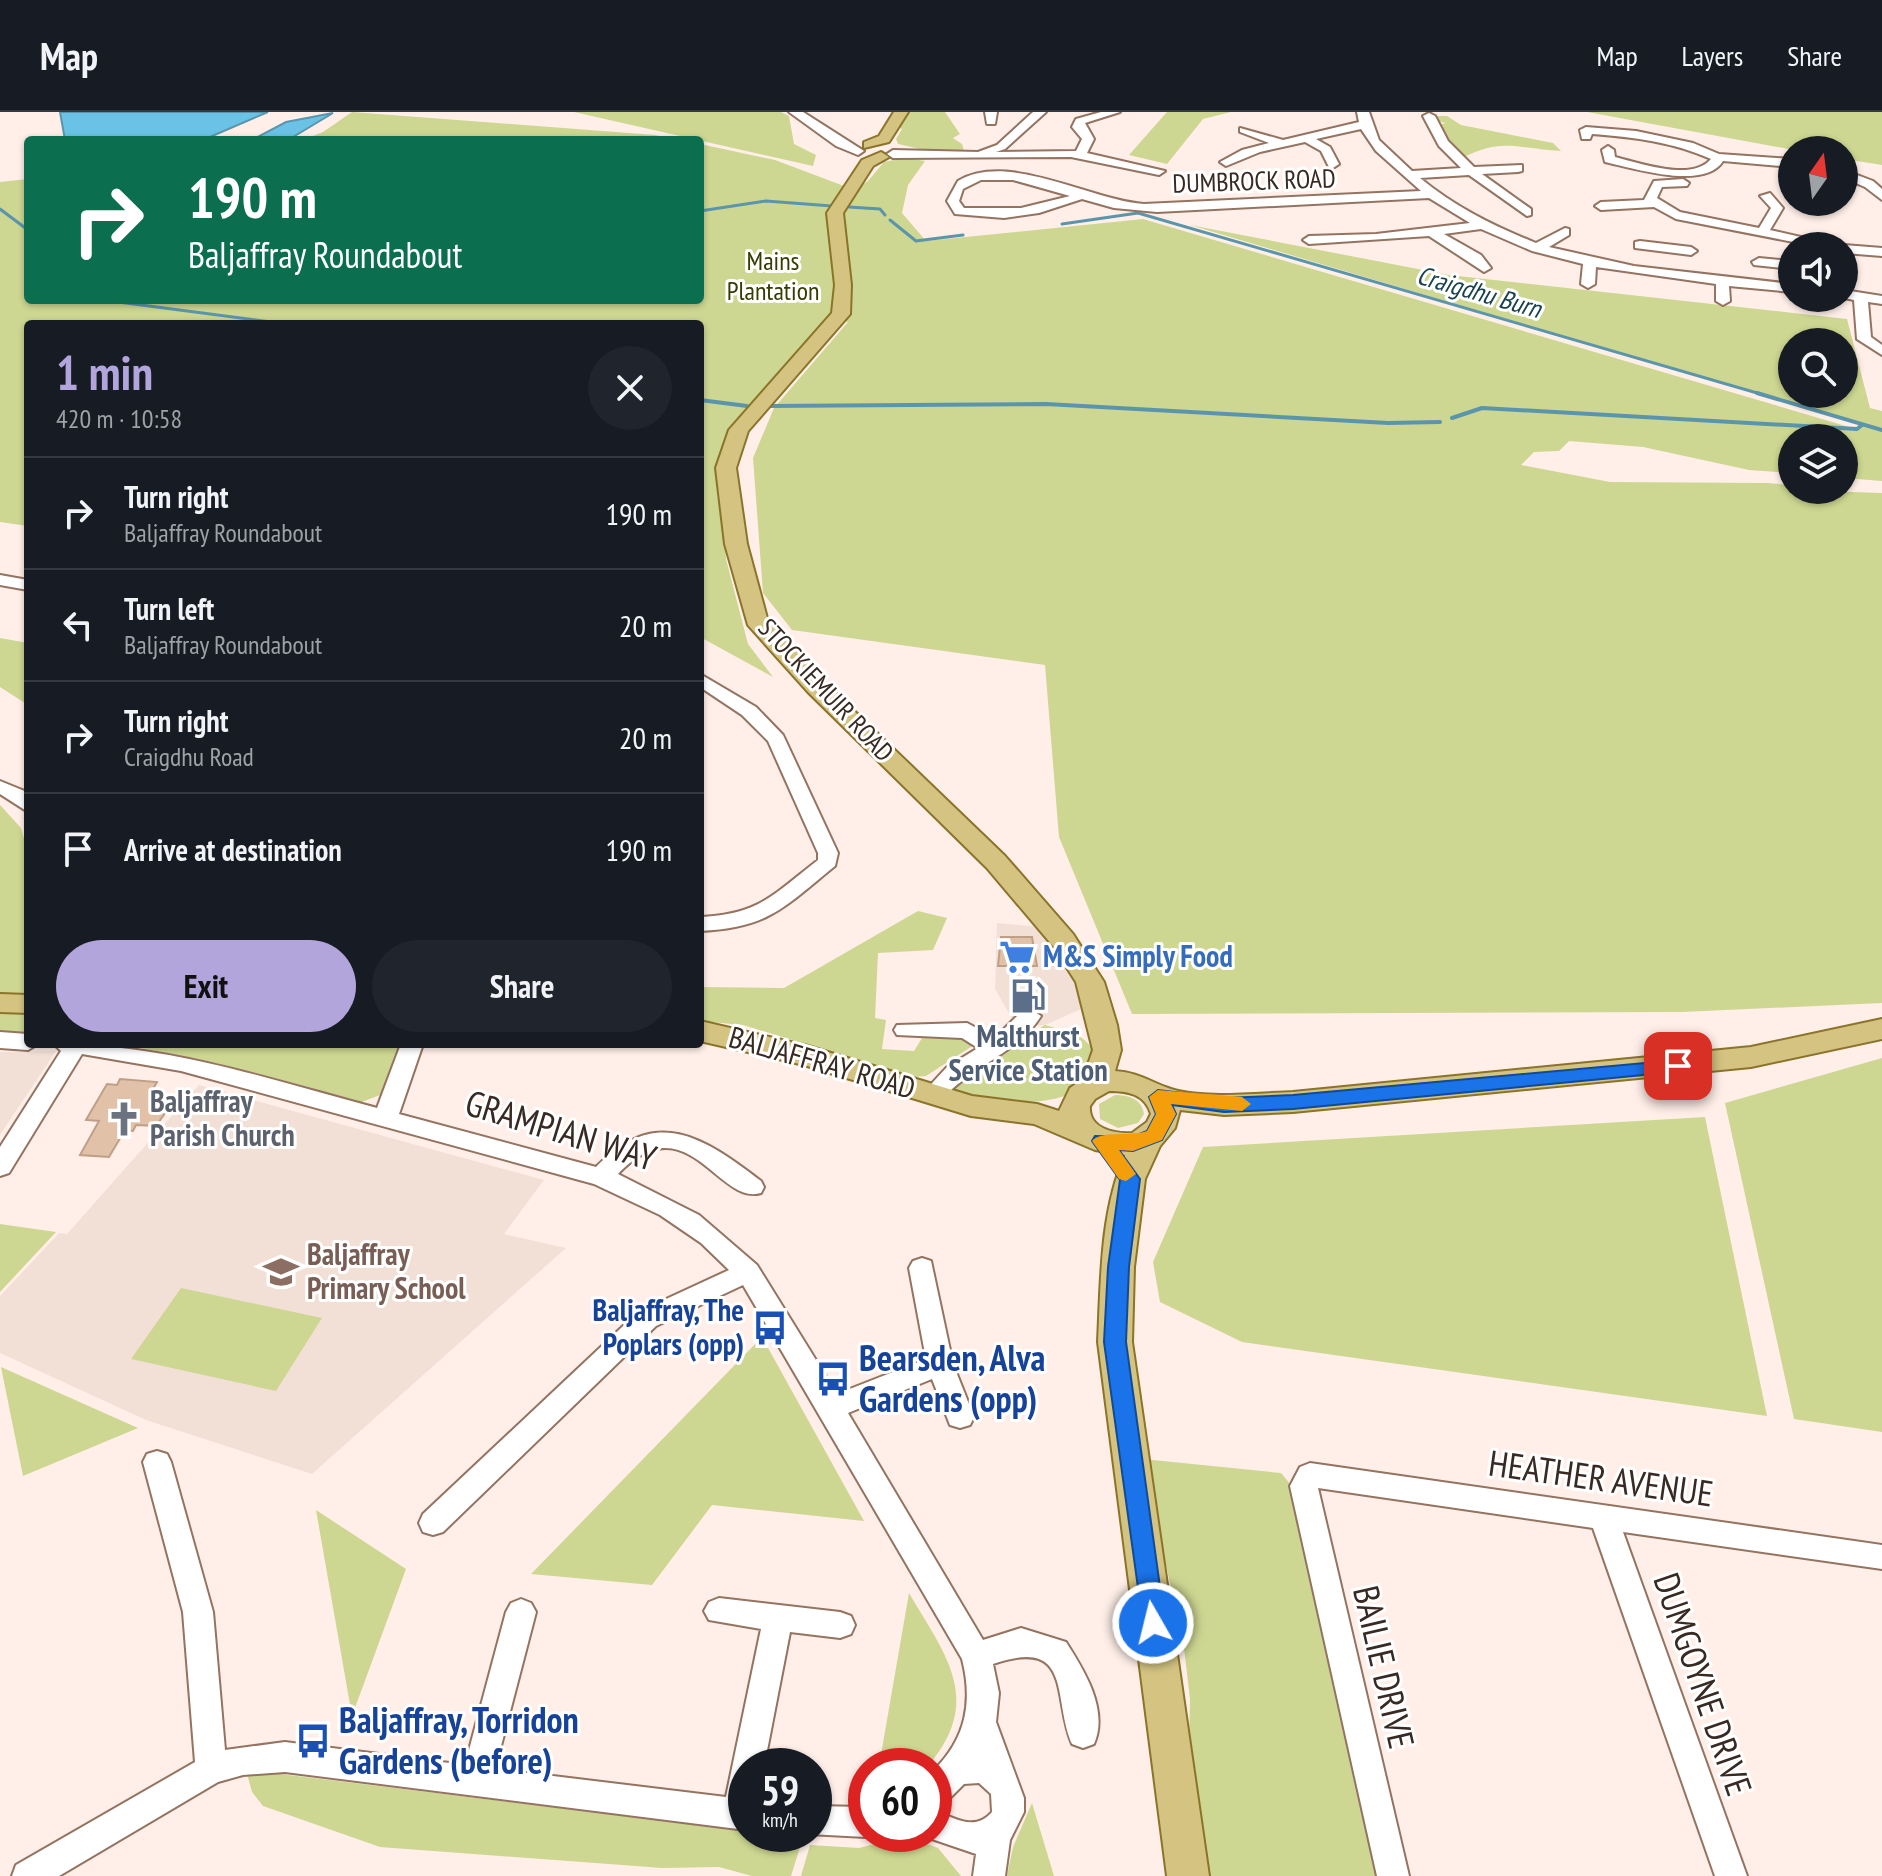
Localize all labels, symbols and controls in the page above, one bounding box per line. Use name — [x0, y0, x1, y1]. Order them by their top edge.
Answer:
text: Map — [40, 31, 98, 80]
text: Map — [1596, 37, 1638, 74]
text: Layers — [1682, 37, 1743, 74]
text: Share — [1787, 37, 1842, 74]
north arrow — [1778, 136, 1858, 216]
map controls — [1778, 136, 1858, 504]
text: 190 m — [188, 161, 317, 233]
street label: DUMBROCK ROAD — [1172, 161, 1336, 200]
icon: right — [56, 168, 160, 272]
text: Baljaffray Roundabout — [188, 231, 462, 278]
button: sound — [1778, 232, 1858, 312]
park label: Mains Plantation — [727, 244, 819, 307]
water label: Craigdhu Burn — [1413, 258, 1547, 325]
button: search — [1778, 328, 1858, 408]
text: 1 min — [56, 341, 153, 403]
button: close — [588, 346, 672, 430]
text: 420 m · 10:58 — [56, 402, 182, 435]
button: layers — [1778, 424, 1858, 504]
text: Turn right — [124, 477, 228, 516]
icon: right — [56, 491, 100, 535]
text: 190 m — [606, 494, 672, 533]
text: Baljaffray Roundabout — [124, 516, 322, 549]
text: Turn left — [124, 589, 214, 628]
icon: left — [56, 603, 100, 647]
text: 20 m — [619, 606, 672, 645]
street label: STOCKIEMUIR ROAD — [752, 611, 901, 768]
text: Baljaffray Roundabout — [124, 628, 322, 661]
text: Turn right — [124, 701, 228, 740]
icon: right — [56, 715, 100, 759]
text: 20 m — [619, 718, 672, 757]
text: Craigdhu Road — [124, 740, 254, 773]
icon: arrive — [56, 827, 100, 871]
text: Arrive at destination — [124, 830, 342, 869]
text: 190 m — [606, 830, 672, 869]
place label: M&S Simply Food — [1043, 936, 1233, 975]
supermarket icon: M&S Simply Food — [998, 938, 1036, 976]
button: Exit — [56, 940, 356, 1032]
button: Share — [372, 940, 672, 1032]
fuel station icon: Malthurst Service Station — [1009, 977, 1047, 1015]
street label: BALJAFFRAY ROAD — [725, 1016, 920, 1107]
place label: Malthurst Service Station — [948, 1016, 1108, 1089]
pin — [1644, 1032, 1712, 1100]
icon: arrive — [1656, 1044, 1700, 1088]
street label: GRAMPIAN WAY — [460, 1078, 663, 1181]
place label: Baljaffray Parish Church — [150, 1081, 295, 1154]
church icon: Baljaffray Parish Church — [105, 1100, 143, 1138]
place label: Baljaffray Primary School — [307, 1234, 466, 1307]
school or university icon: Baljaffray Primary School — [262, 1253, 300, 1291]
place label: Baljaffray, The Poplars (opp) — [593, 1290, 744, 1363]
bus stop icon: Baljaffray, The Poplars (opp) — [751, 1309, 789, 1347]
place label: Bearsden, Alva Gardens (opp) — [859, 1334, 1045, 1422]
bus stop icon: Bearsden, Alva Gardens (opp) — [814, 1360, 852, 1398]
street label: HEATHER AVENUE — [1486, 1439, 1716, 1516]
street label: DUMGOYNE DRIVE — [1643, 1566, 1764, 1801]
position arrow — [1111, 1581, 1195, 1665]
street label: BAILIE DRIVE — [1343, 1581, 1426, 1753]
place label: Baljaffray, Torridon Gardens (before) — [339, 1696, 579, 1784]
bus stop icon: Baljaffray, Torridon Gardens (before) — [294, 1722, 332, 1760]
speed limit sign: 60 — [848, 1748, 952, 1852]
text: 59 — [761, 1764, 799, 1816]
text: km/h — [762, 1807, 798, 1833]

